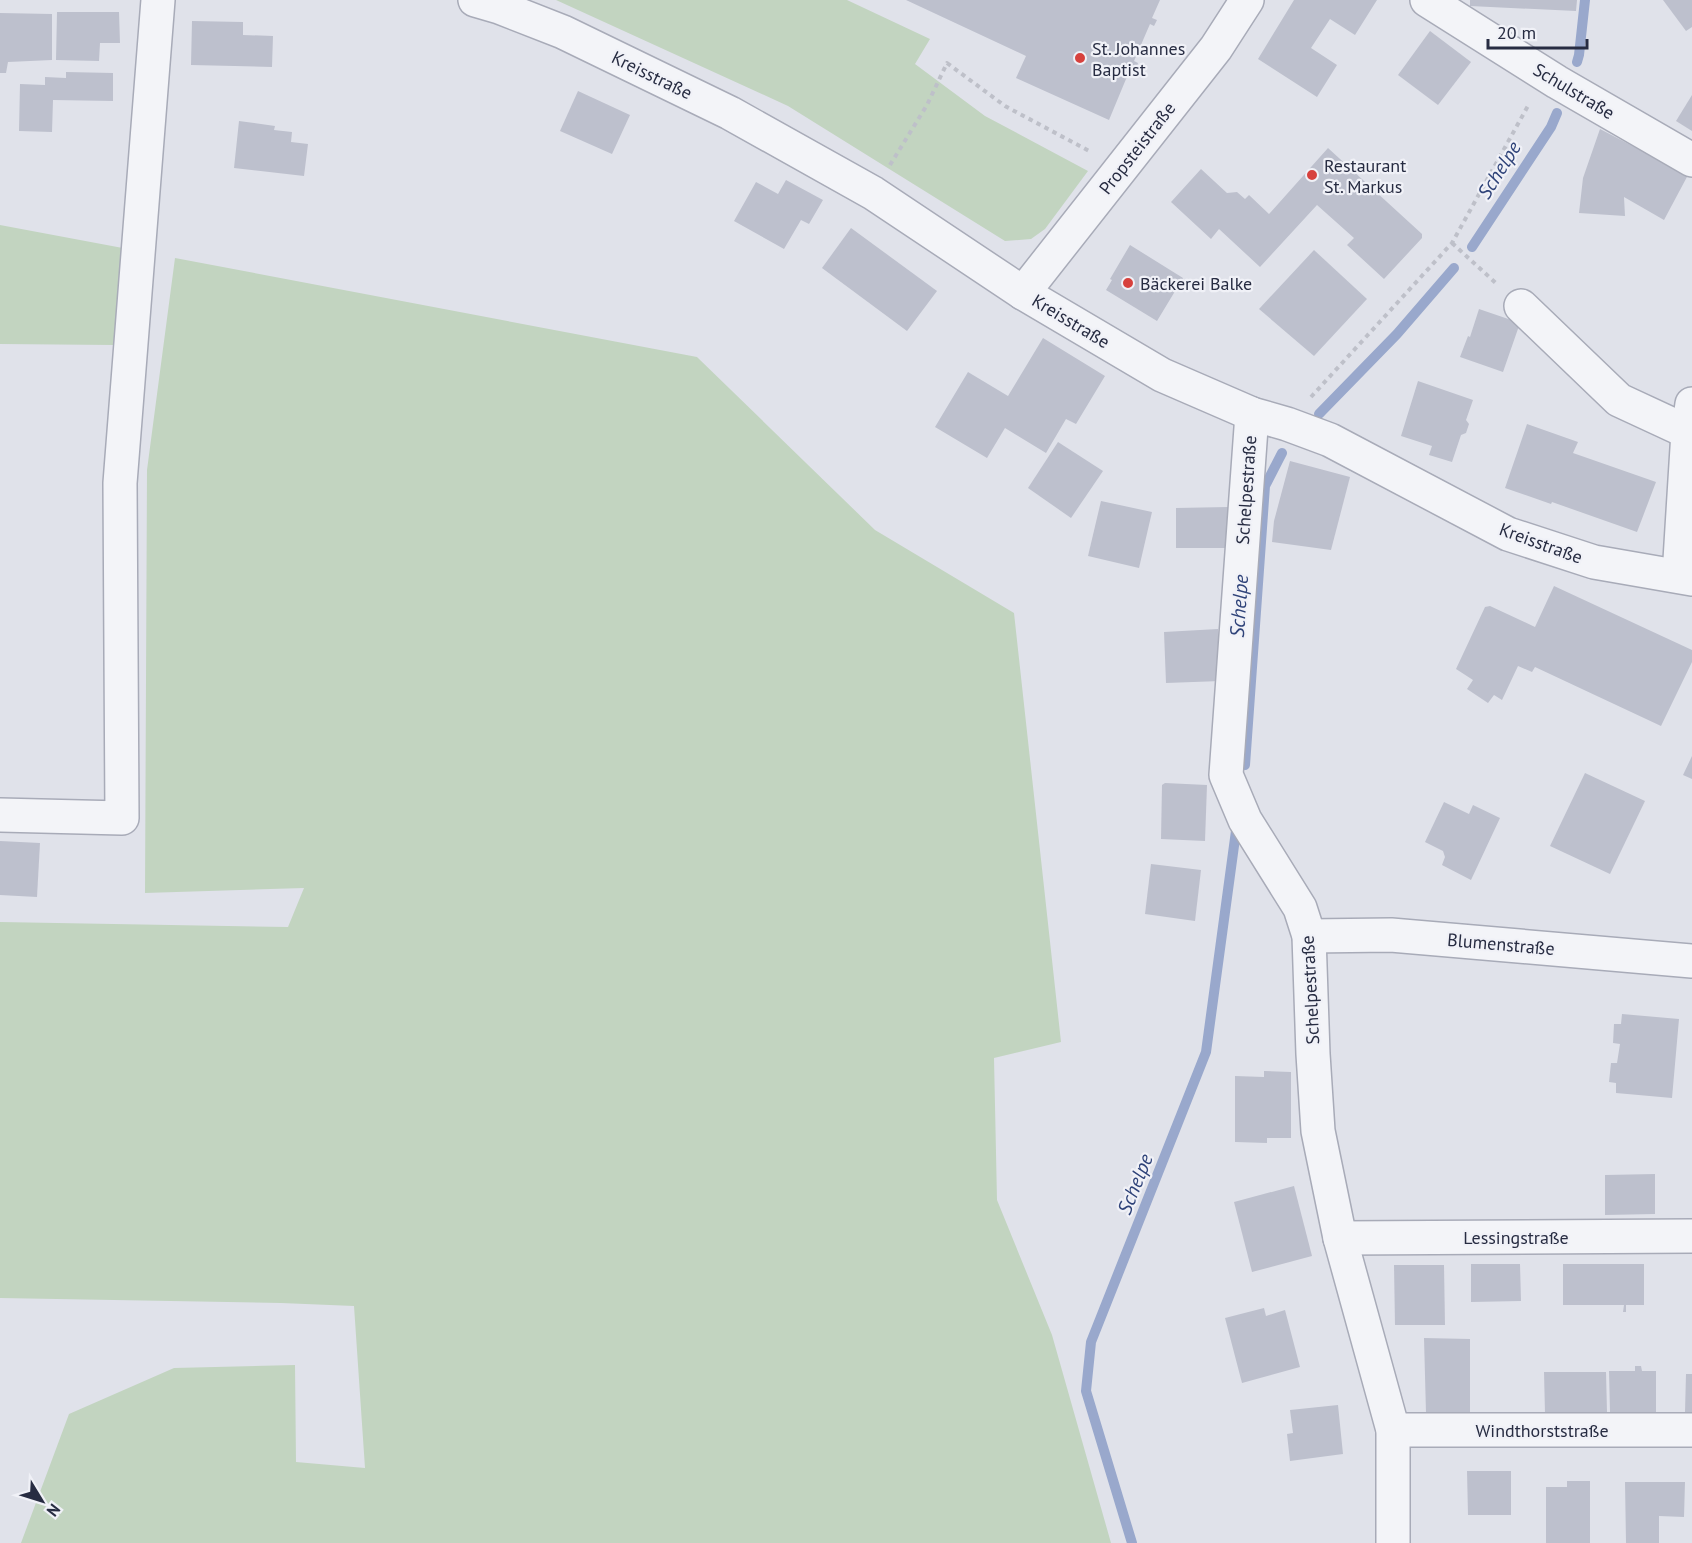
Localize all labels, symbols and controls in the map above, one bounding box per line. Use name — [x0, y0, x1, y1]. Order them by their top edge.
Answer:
scale bar — [1488, 12, 1587, 50]
text: 20 m — [1497, 21, 1536, 44]
place label: St. Johannes Baptist — [1092, 37, 1185, 81]
street label: Kreisstraße — [608, 46, 696, 104]
marker: St. Johannes Baptist — [1073, 51, 1087, 65]
street label: Schulstraße — [1529, 58, 1619, 124]
street label: Propsteistraße — [1094, 97, 1180, 199]
water label: Schelpe — [1471, 136, 1527, 204]
place label: Restaurant St. Markus — [1324, 154, 1406, 198]
marker: Restaurant St. Markus — [1305, 168, 1319, 182]
place label: Bäckerei Balke — [1140, 272, 1252, 295]
marker: Bäckerei Balke — [1121, 276, 1135, 290]
street label: Kreisstraße — [1028, 289, 1114, 353]
street label: Schelpestraße — [1231, 435, 1261, 545]
street label: Kreisstraße — [1496, 517, 1586, 569]
water label: Schelpe — [1224, 573, 1254, 638]
street label: Blumenstraße — [1446, 928, 1556, 960]
street label: Schelpestraße — [1296, 935, 1324, 1045]
water label: Schelpe — [1111, 1149, 1159, 1218]
street label: Lessingstraße — [1463, 1226, 1569, 1249]
street label: Windthorststraße — [1475, 1419, 1609, 1442]
north arrow — [12, 1471, 72, 1531]
text: N — [43, 1500, 65, 1521]

